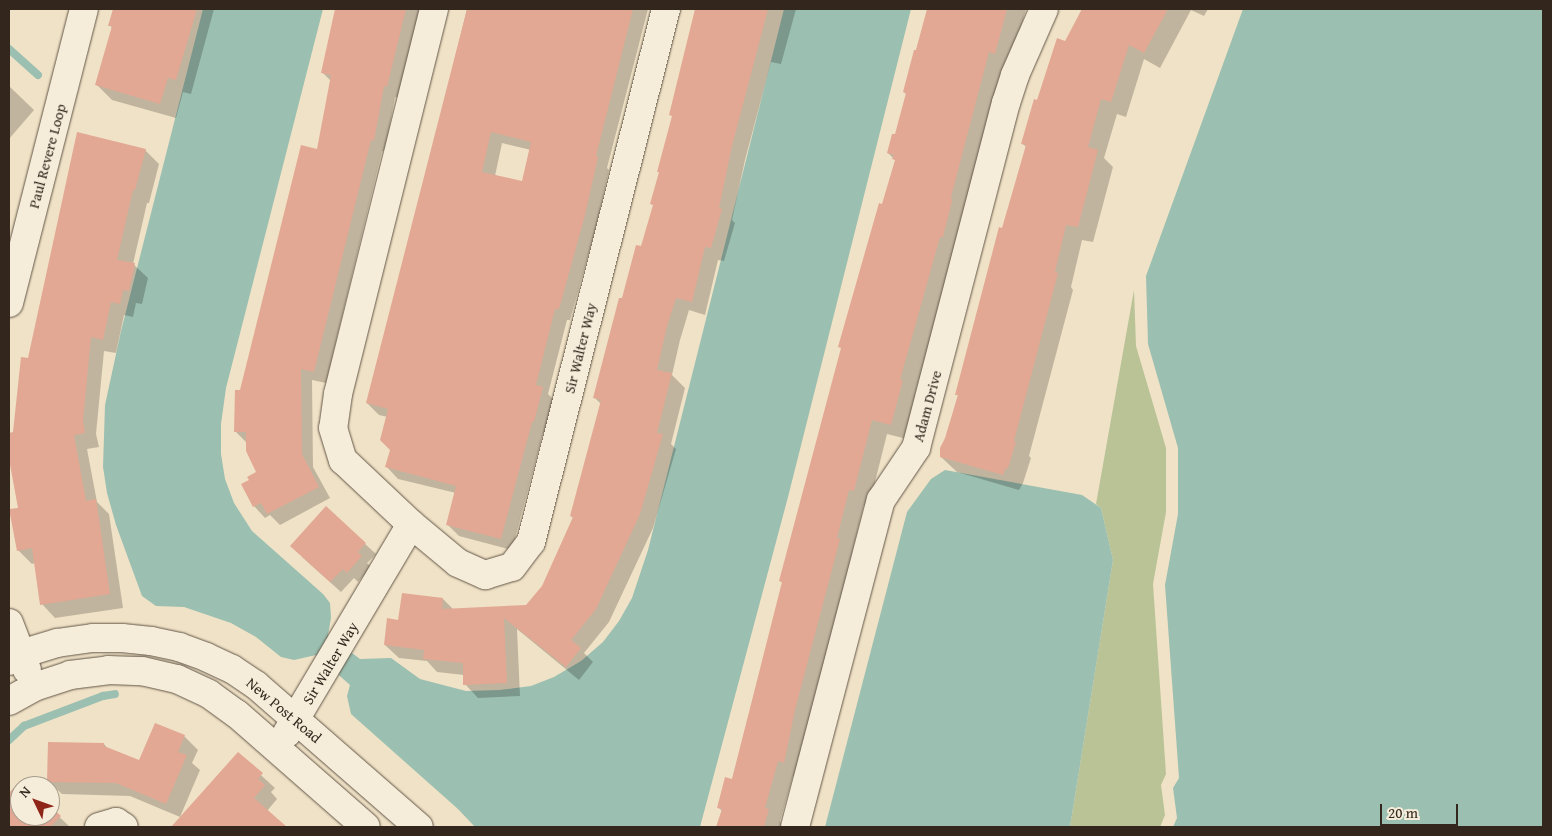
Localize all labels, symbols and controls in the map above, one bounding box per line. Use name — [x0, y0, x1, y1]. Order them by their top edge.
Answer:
street label: Paul Revere Loop — [24, 102, 70, 210]
street label: Sir Walter Way — [560, 301, 600, 395]
street label: Adam Drive — [909, 368, 945, 444]
street label: Sir Walter Way — [298, 618, 362, 708]
street label: New Post Road — [243, 673, 325, 747]
north arrow — [10, 776, 60, 826]
text: N — [14, 781, 35, 802]
scale bar — [1382, 794, 1460, 826]
text: 20 m — [1388, 802, 1418, 823]

